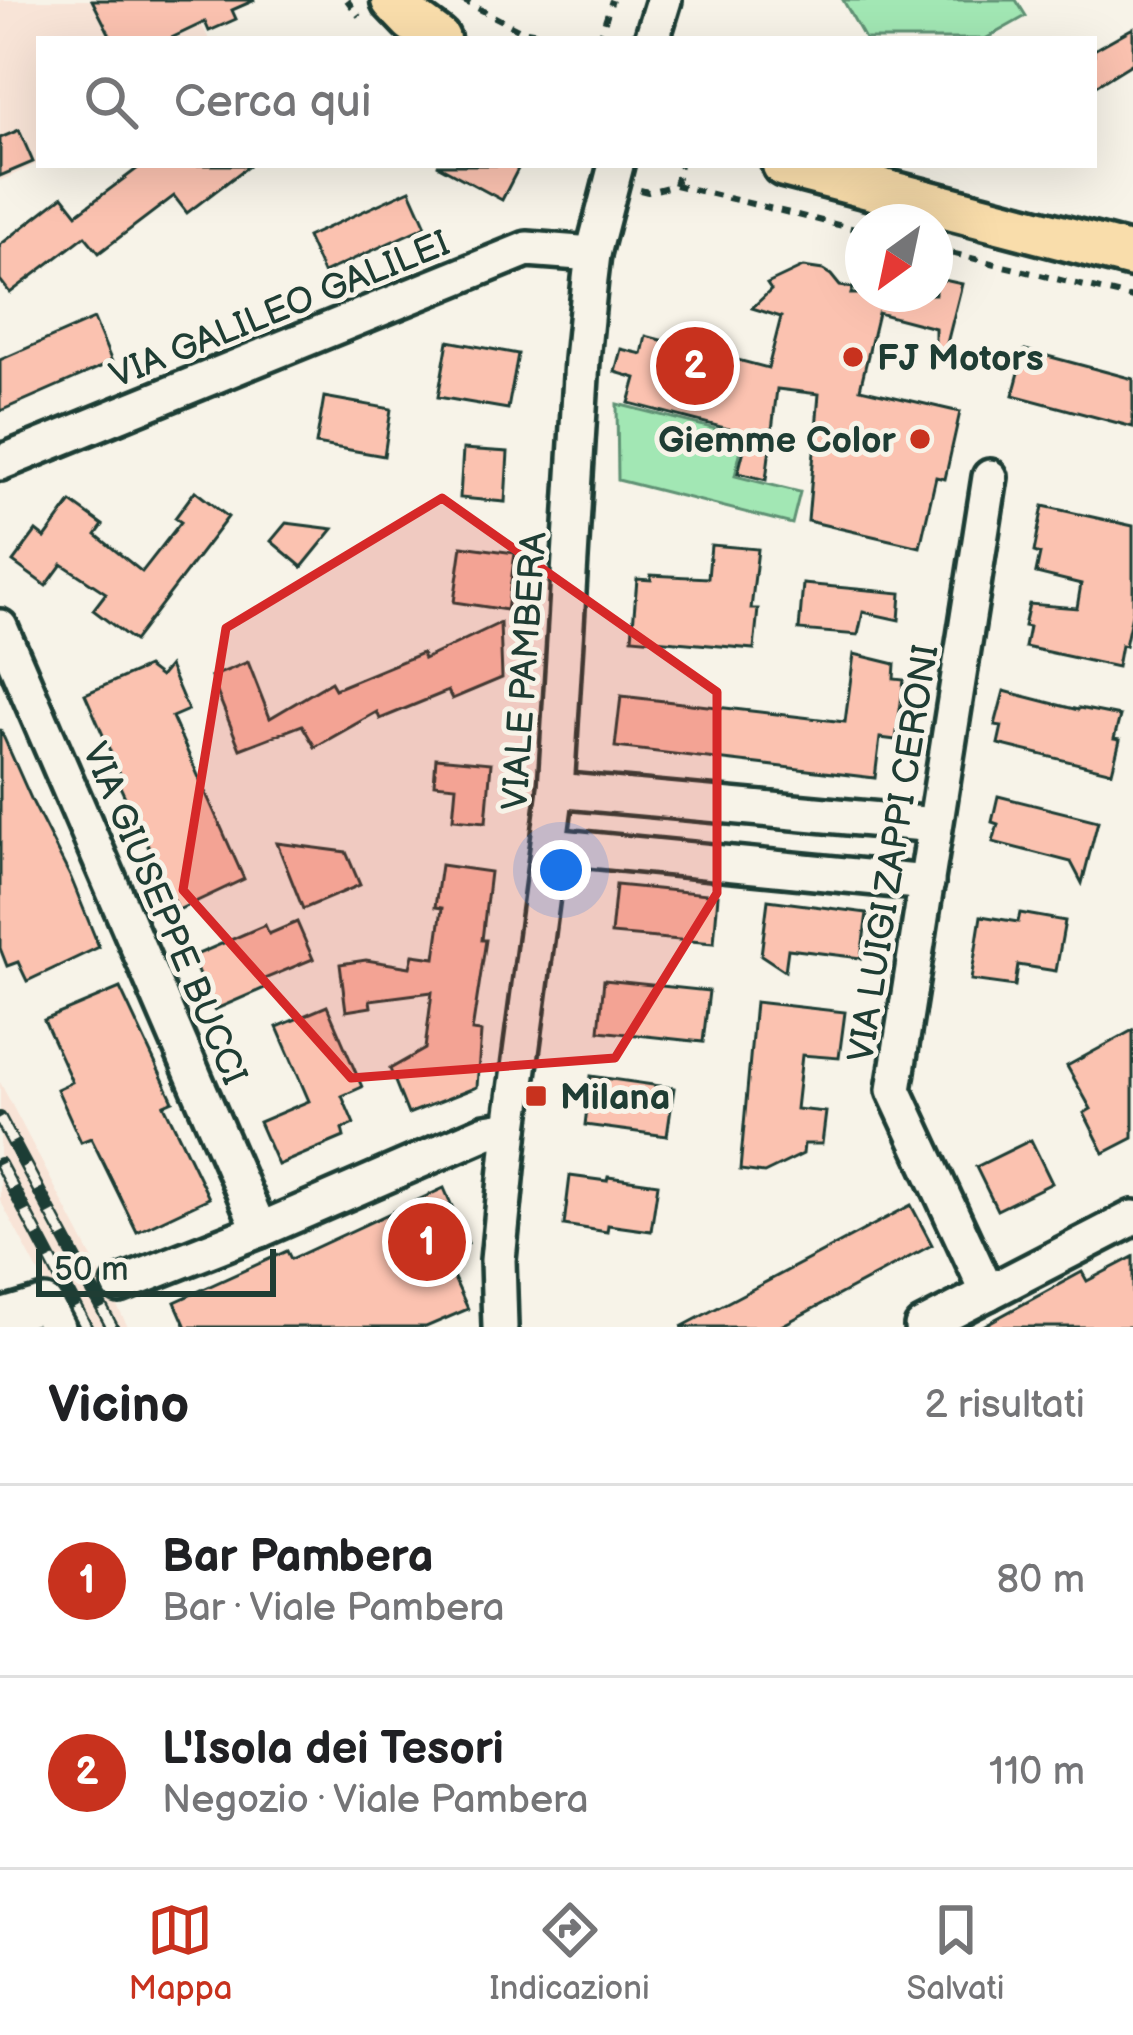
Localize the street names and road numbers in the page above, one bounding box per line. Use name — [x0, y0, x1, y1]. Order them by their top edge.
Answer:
street label: VIA GALILEO GALILEI — [104, 223, 456, 398]
street label: VIALE PAMBERA — [494, 531, 557, 812]
street label: VIA LUIGI ZAPPI CERONI — [840, 642, 949, 1065]
street label: VIA GIUSEPPE BUCCI — [72, 737, 255, 1091]

